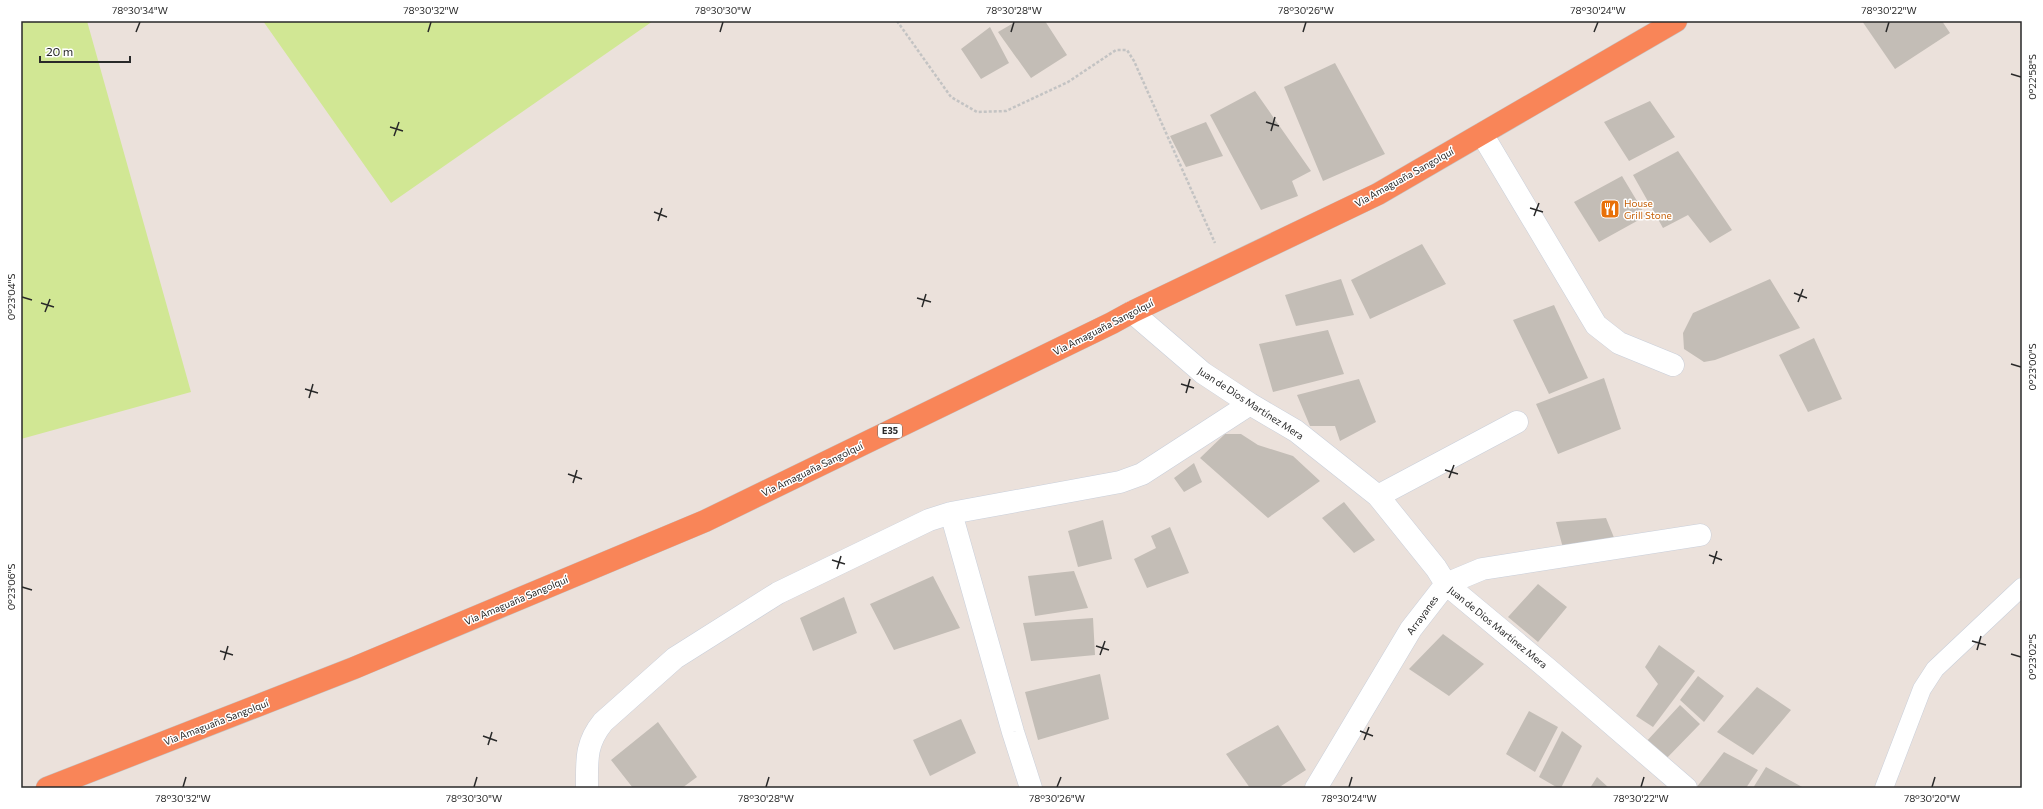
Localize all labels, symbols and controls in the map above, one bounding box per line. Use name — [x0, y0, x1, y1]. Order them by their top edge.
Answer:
text: 78°30'34"W — [112, 4, 168, 16]
text: 78°30'32"W — [403, 4, 459, 16]
text: 78°30'30"W — [695, 4, 751, 16]
text: 78°30'28"W — [986, 4, 1042, 16]
text: 78°30'26"W — [1278, 4, 1334, 16]
text: 78°30'24"W — [1570, 4, 1626, 16]
text: 78°30'22"W — [1861, 4, 1917, 16]
scale bar — [40, 38, 130, 64]
text: 20 m — [46, 44, 73, 58]
text: 0°22'58"S — [2026, 54, 2038, 100]
street label: Via Amaguaña Sangolquí — [1352, 145, 1456, 209]
place label: House Grill Stone — [1624, 197, 1672, 221]
restaurant icon: House Grill Stone — [1599, 198, 1621, 220]
text: 0°23'04"S — [5, 274, 17, 320]
street label: Via Amaguaña Sangolquí — [1051, 296, 1156, 358]
text: 0°23'00"S — [2026, 343, 2038, 391]
street label: Juan de Dios Martínez Mera — [1196, 364, 1306, 442]
road number: E35 — [878, 424, 902, 438]
street label: Via Amaguaña Sangolquí — [759, 439, 865, 499]
text: 0°23'06"S — [5, 564, 17, 610]
street label: Via Amaguaña Sangolquí — [462, 573, 570, 627]
street label: Juan de Dios Martínez Mera — [1446, 583, 1550, 671]
street label: Arrayanes — [1404, 593, 1441, 637]
text: 0°23'02"S — [2026, 634, 2038, 680]
street label: Via Amaguaña Sangolquí — [162, 696, 270, 748]
text: 78°30'32"W — [155, 792, 211, 804]
text: 78°30'30"W — [446, 792, 502, 804]
text: 78°30'28"W — [738, 792, 794, 804]
text: 78°30'26"W — [1029, 792, 1085, 804]
text: 78°30'24"W — [1321, 792, 1377, 804]
text: 78°30'22"W — [1613, 792, 1669, 804]
text: 78°30'20"W — [1904, 792, 1960, 804]

